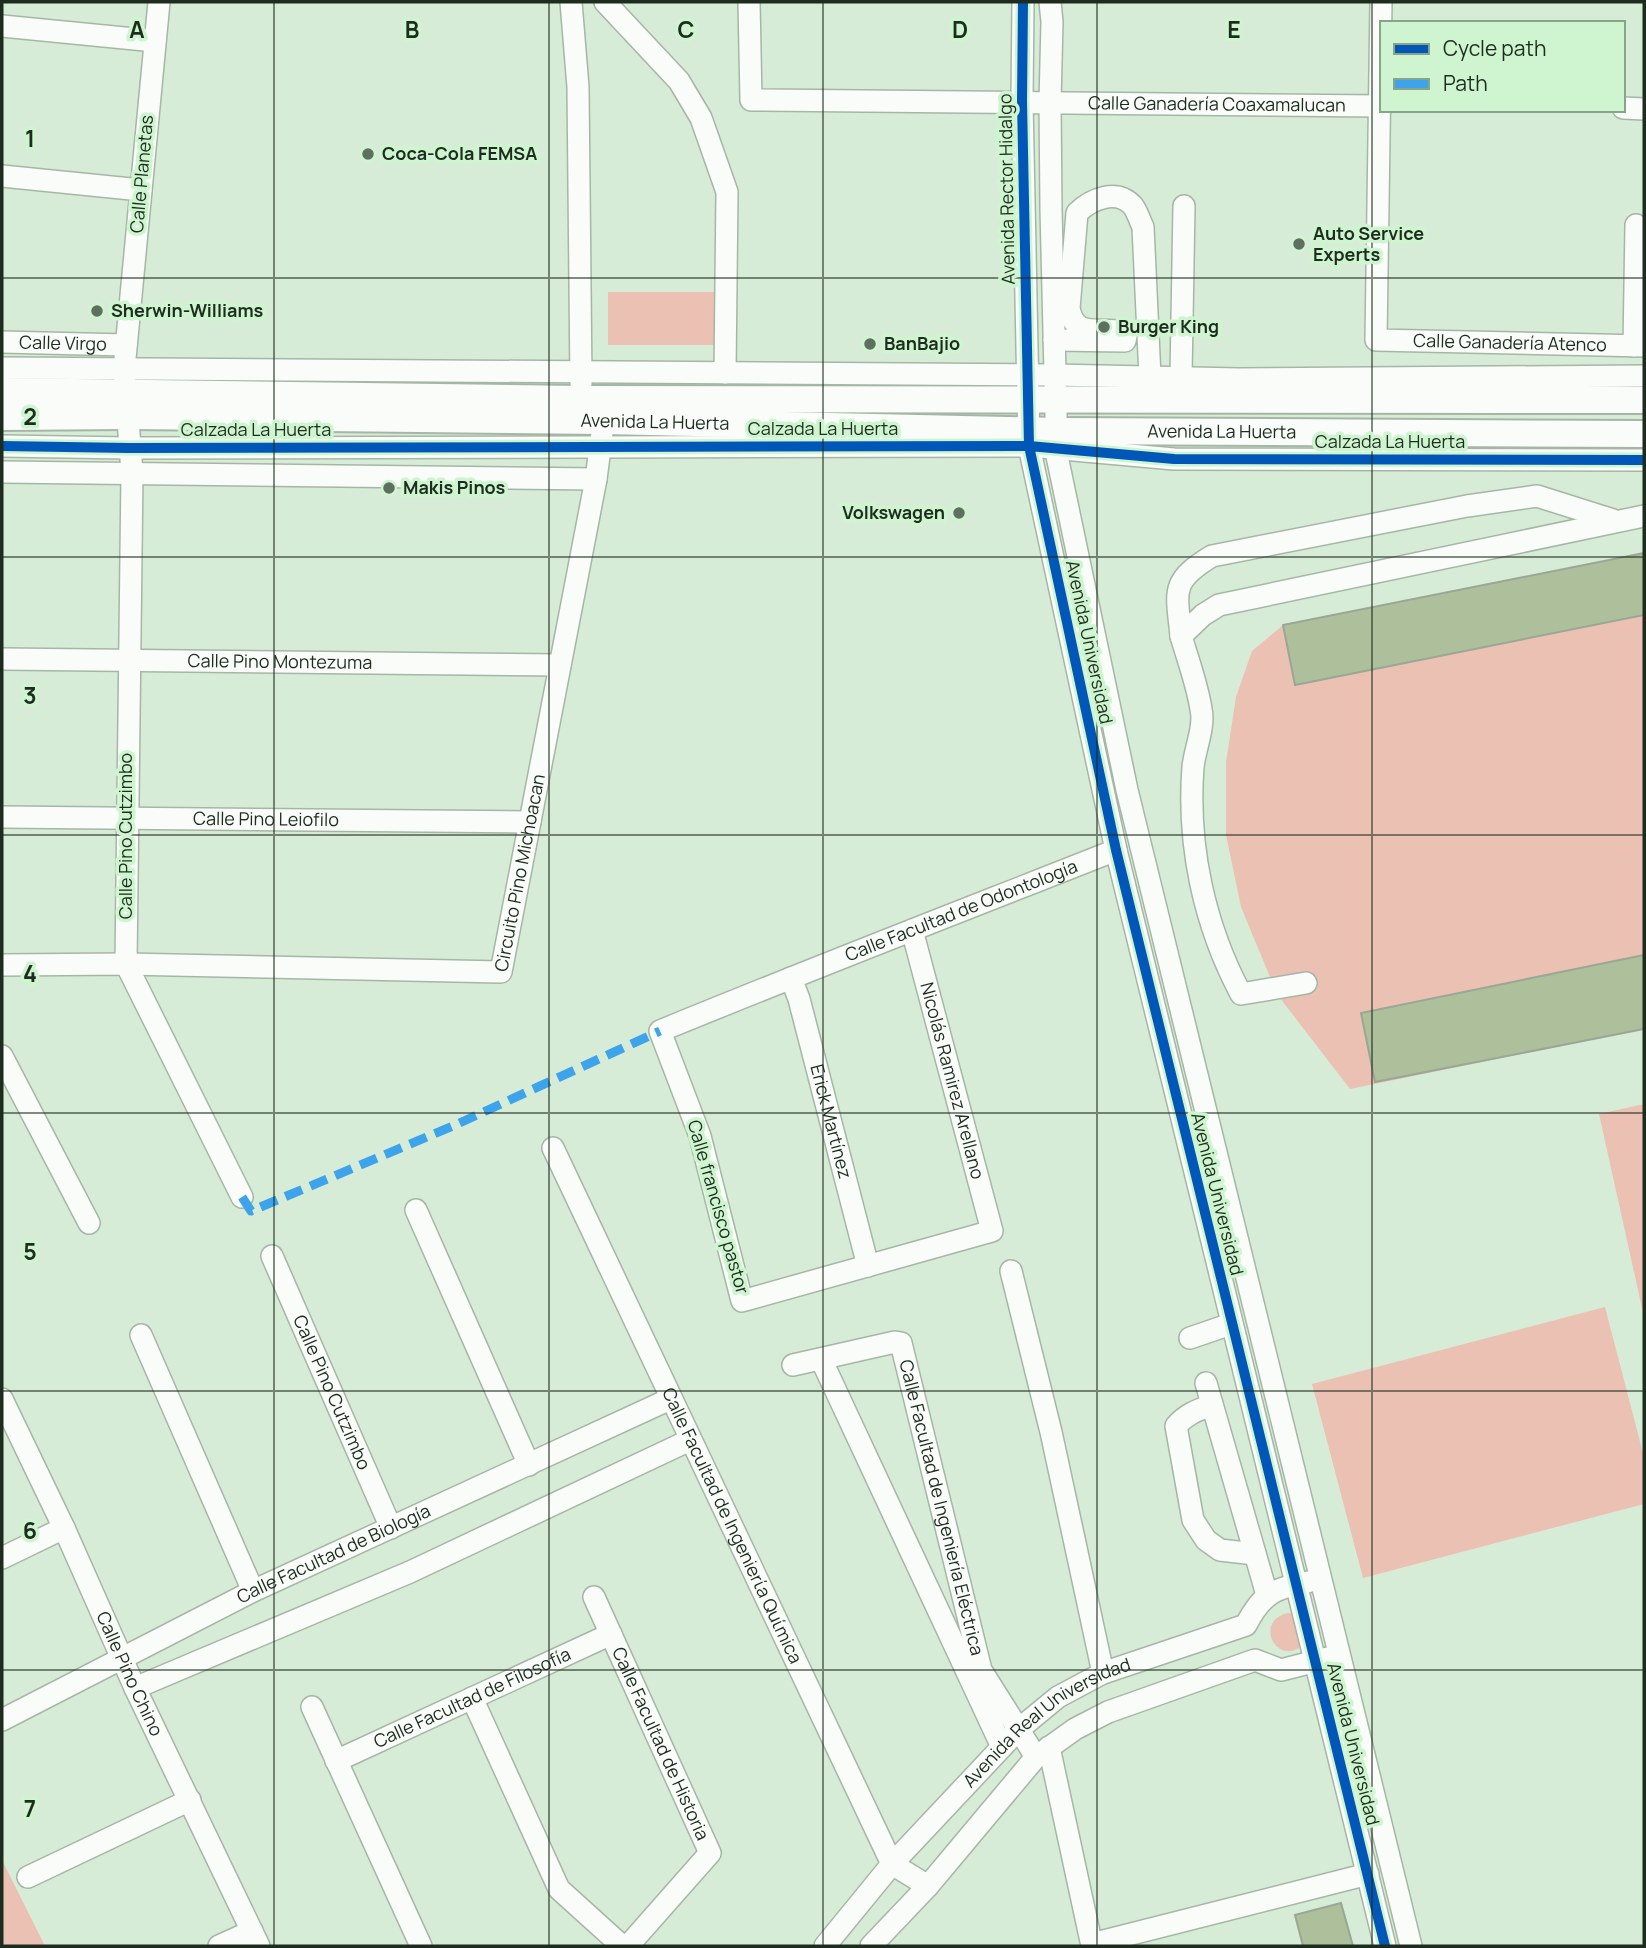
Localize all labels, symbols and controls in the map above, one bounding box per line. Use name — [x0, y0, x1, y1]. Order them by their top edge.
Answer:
text: A — [129, 13, 145, 45]
text: B — [405, 13, 419, 45]
text: C — [678, 13, 695, 45]
text: D — [952, 13, 968, 45]
text: E — [1227, 13, 1241, 45]
legend — [1380, 21, 1625, 112]
text: Cycle path — [1443, 34, 1546, 62]
text: Path — [1443, 69, 1488, 97]
street label: Calle Ganadería Coaxamalucan — [1088, 90, 1346, 117]
street label: Avenida Rector Hidalgo — [992, 93, 1020, 285]
street label: Calle Planetas — [124, 114, 158, 234]
text: 1 — [25, 122, 35, 154]
place label: Coca-Cola FEMSA — [382, 141, 537, 165]
marker: Coca-Cola FEMSA — [360, 146, 376, 162]
place label: Auto Service Experts — [1313, 221, 1424, 266]
marker: Auto Service Experts — [1291, 236, 1307, 252]
place label: Sherwin-Williams — [111, 298, 264, 322]
marker: Sherwin-Williams — [89, 303, 105, 319]
place label: Burger King — [1118, 314, 1219, 338]
marker: Burger King — [1096, 319, 1112, 335]
street label: Calle Ganadería Atenco — [1413, 328, 1607, 356]
street label: Calle Virgo — [19, 329, 107, 356]
place label: BanBajio — [884, 331, 960, 355]
marker: BanBajio — [862, 336, 878, 352]
text: 2 — [23, 400, 37, 432]
street label: Avenida La Huerta — [580, 408, 730, 435]
street label: Calzada La Huerta — [748, 416, 898, 440]
street label: Calzada La Huerta — [181, 417, 331, 441]
street label: Avenida La Huerta — [1147, 418, 1296, 443]
street label: Calzada La Huerta — [1315, 429, 1465, 453]
place label: Makis Pinos — [403, 475, 505, 499]
marker: Makis Pinos — [381, 480, 397, 496]
place label: Volkswagen — [842, 500, 945, 524]
marker: Volkswagen — [951, 505, 967, 521]
street label: Avenida Universidad — [1061, 558, 1119, 726]
street label: Calle Pino Montezuma — [187, 648, 373, 674]
text: 3 — [23, 679, 37, 711]
street label: Calle Pino Cutzimbo — [113, 753, 137, 919]
street label: Circuito Pino Michoacan — [488, 772, 550, 974]
street label: Calle Pino Leiofilo — [193, 806, 339, 831]
street label: Calle Facultad de Odontología — [841, 853, 1081, 966]
text: 4 — [23, 957, 37, 989]
street label: Nicolás Ramirez Arellano — [915, 979, 991, 1182]
street label: Erick Martínez — [805, 1061, 858, 1181]
street label: Avenida Universidad — [1186, 1110, 1250, 1278]
street label: Calle francisco pastor — [683, 1117, 755, 1297]
text: 5 — [23, 1235, 37, 1267]
street label: Calle Pino Cutzimbo — [288, 1311, 377, 1473]
street label: Calle Facultad de Ingeniería Eléctrica — [894, 1357, 990, 1658]
street label: Calle Facultad de Ingenierίa Quίmica — [657, 1383, 808, 1667]
street label: Calle Facultad de Biología — [232, 1498, 434, 1608]
text: 6 — [23, 1514, 37, 1546]
street label: Calle Pino Chino — [92, 1607, 169, 1740]
street label: Calle Facultad de Filosofía — [369, 1641, 574, 1753]
street label: Calle Facultad de Historia — [607, 1643, 716, 1844]
street label: Avenida Real Universidad — [957, 1652, 1134, 1792]
street label: Avenida Universidad — [1322, 1660, 1386, 1828]
text: 7 — [24, 1792, 36, 1824]

